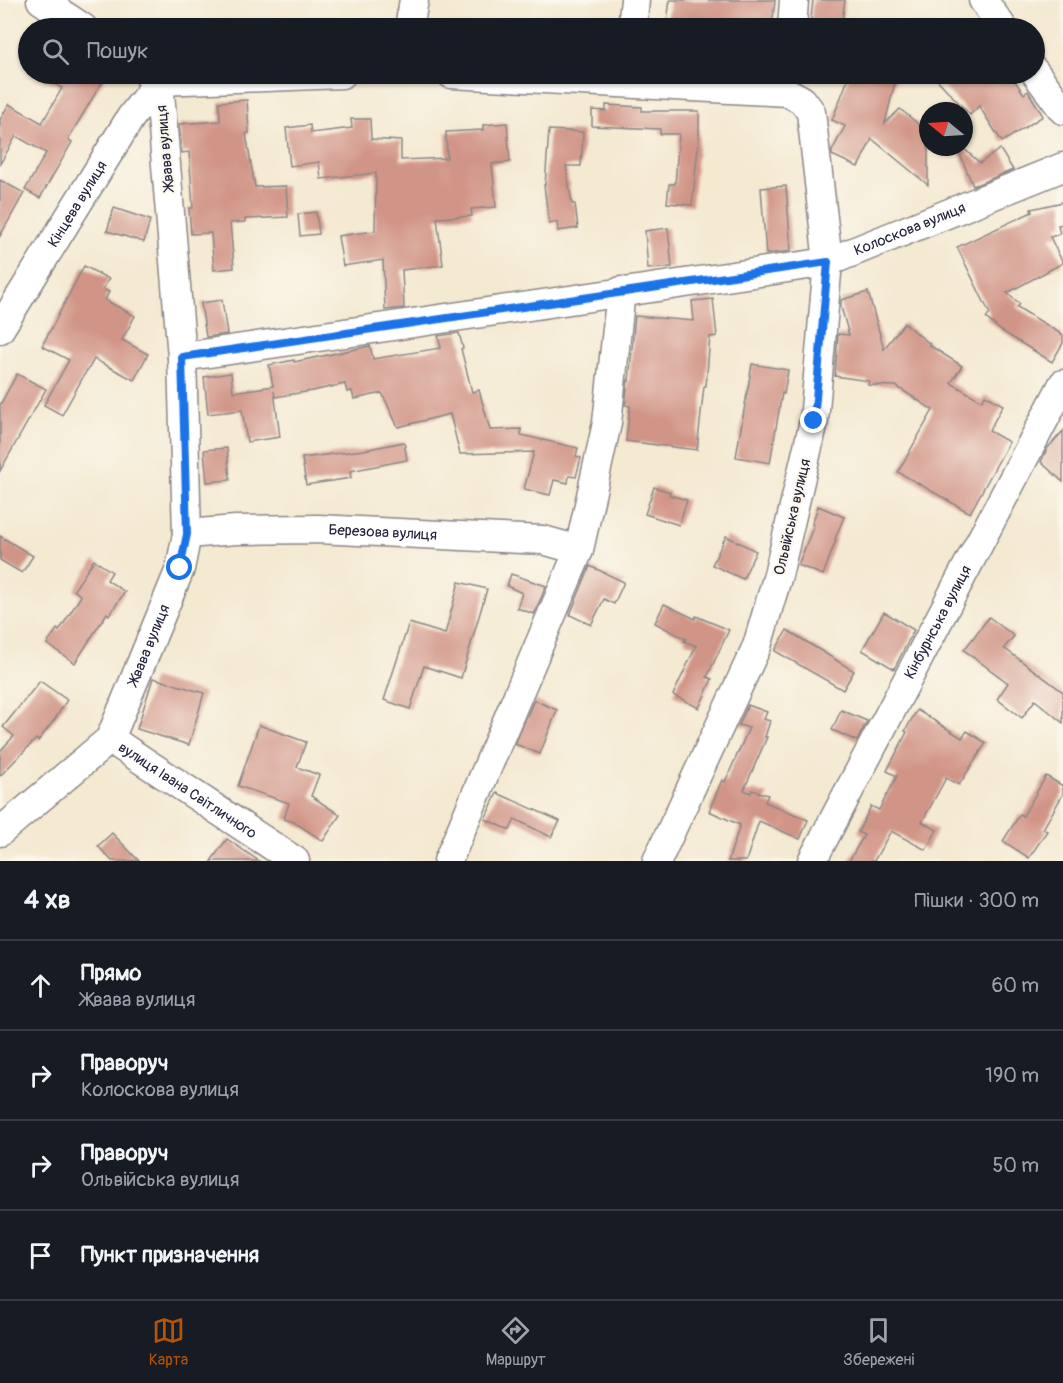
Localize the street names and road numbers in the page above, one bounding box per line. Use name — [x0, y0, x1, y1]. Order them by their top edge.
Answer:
street label: Жвава вулиця — [152, 104, 179, 194]
street label: Кінцева вулиця — [44, 157, 112, 251]
street label: Колоскова вулиця — [851, 198, 968, 260]
street label: Ольвійська вулиця — [770, 457, 815, 577]
street label: Березова вулиця — [328, 521, 437, 545]
street label: Кінбурнська вулиця — [900, 562, 976, 682]
street label: Жвава вулиця — [123, 602, 174, 690]
street label: вулиця Івана Світличного — [114, 738, 260, 843]

